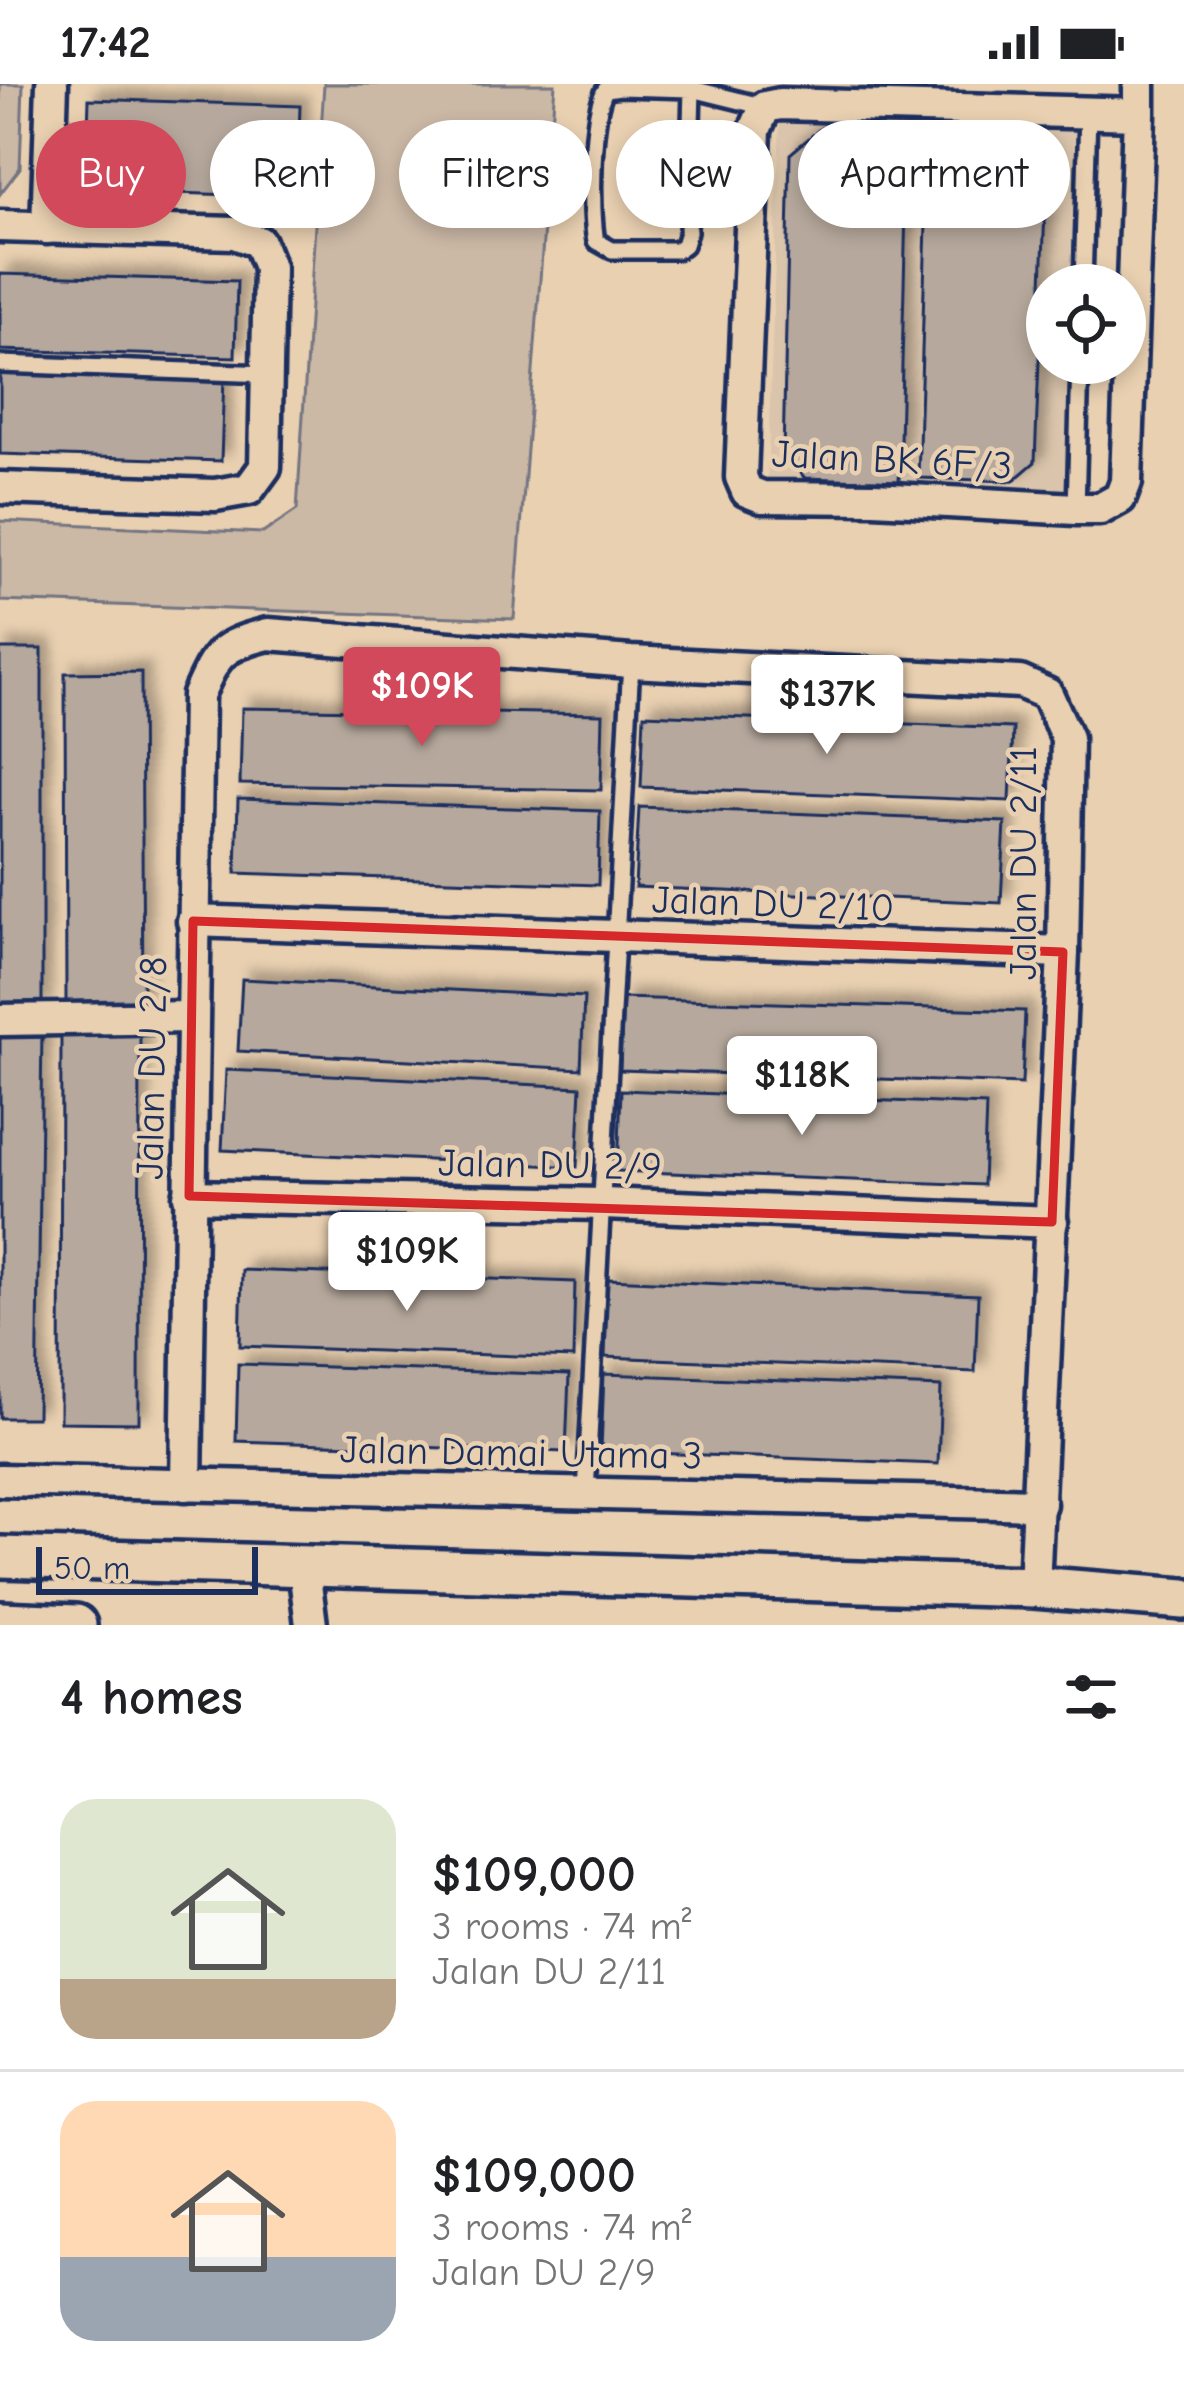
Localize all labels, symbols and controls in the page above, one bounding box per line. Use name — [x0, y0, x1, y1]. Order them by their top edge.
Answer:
text: 17:42 — [60, 16, 151, 68]
chip: Buy — [36, 120, 186, 228]
chip: Rent — [210, 120, 375, 228]
chip: Filters — [399, 120, 592, 228]
chip: New — [616, 120, 774, 228]
chip: Apartment — [798, 120, 1070, 228]
map controls — [1026, 264, 1146, 384]
button: locate — [1026, 264, 1146, 384]
street label: Jalan BK 6F/3 — [771, 431, 1013, 489]
pin: $109K — [338, 647, 506, 749]
pin: $137K — [743, 655, 911, 757]
text: $109K — [370, 663, 474, 708]
text: $137K — [778, 671, 876, 716]
street label: Jalan DU 2/11 — [1001, 746, 1046, 980]
street label: Jalan DU 2/10 — [651, 877, 895, 931]
street label: Jalan DU 2/8 — [128, 956, 176, 1180]
pin: $118K — [718, 1036, 886, 1138]
text: $118K — [754, 1052, 850, 1097]
street label: Jalan DU 2/9 — [438, 1141, 662, 1189]
pin: $109K — [323, 1212, 491, 1314]
text: $109K — [355, 1228, 459, 1273]
street label: Jalan Damai Utama 3 — [339, 1427, 703, 1479]
scale bar — [36, 1541, 258, 1594]
text: 50 m — [54, 1549, 130, 1587]
icon: filters — [1058, 1664, 1124, 1730]
text: 4 homes — [60, 1668, 243, 1727]
text: $109,000 — [432, 1845, 636, 1904]
icon: home — [156, 1847, 300, 1991]
text: 3 rooms · 74 m² — [432, 1904, 691, 1949]
text: Jalan DU 2/11 — [432, 1949, 666, 1994]
text: $109,000 — [432, 2146, 636, 2205]
icon: home — [156, 2149, 300, 2293]
text: 3 rooms · 74 m² — [432, 2205, 691, 2250]
text: Jalan DU 2/9 — [432, 2250, 656, 2295]

